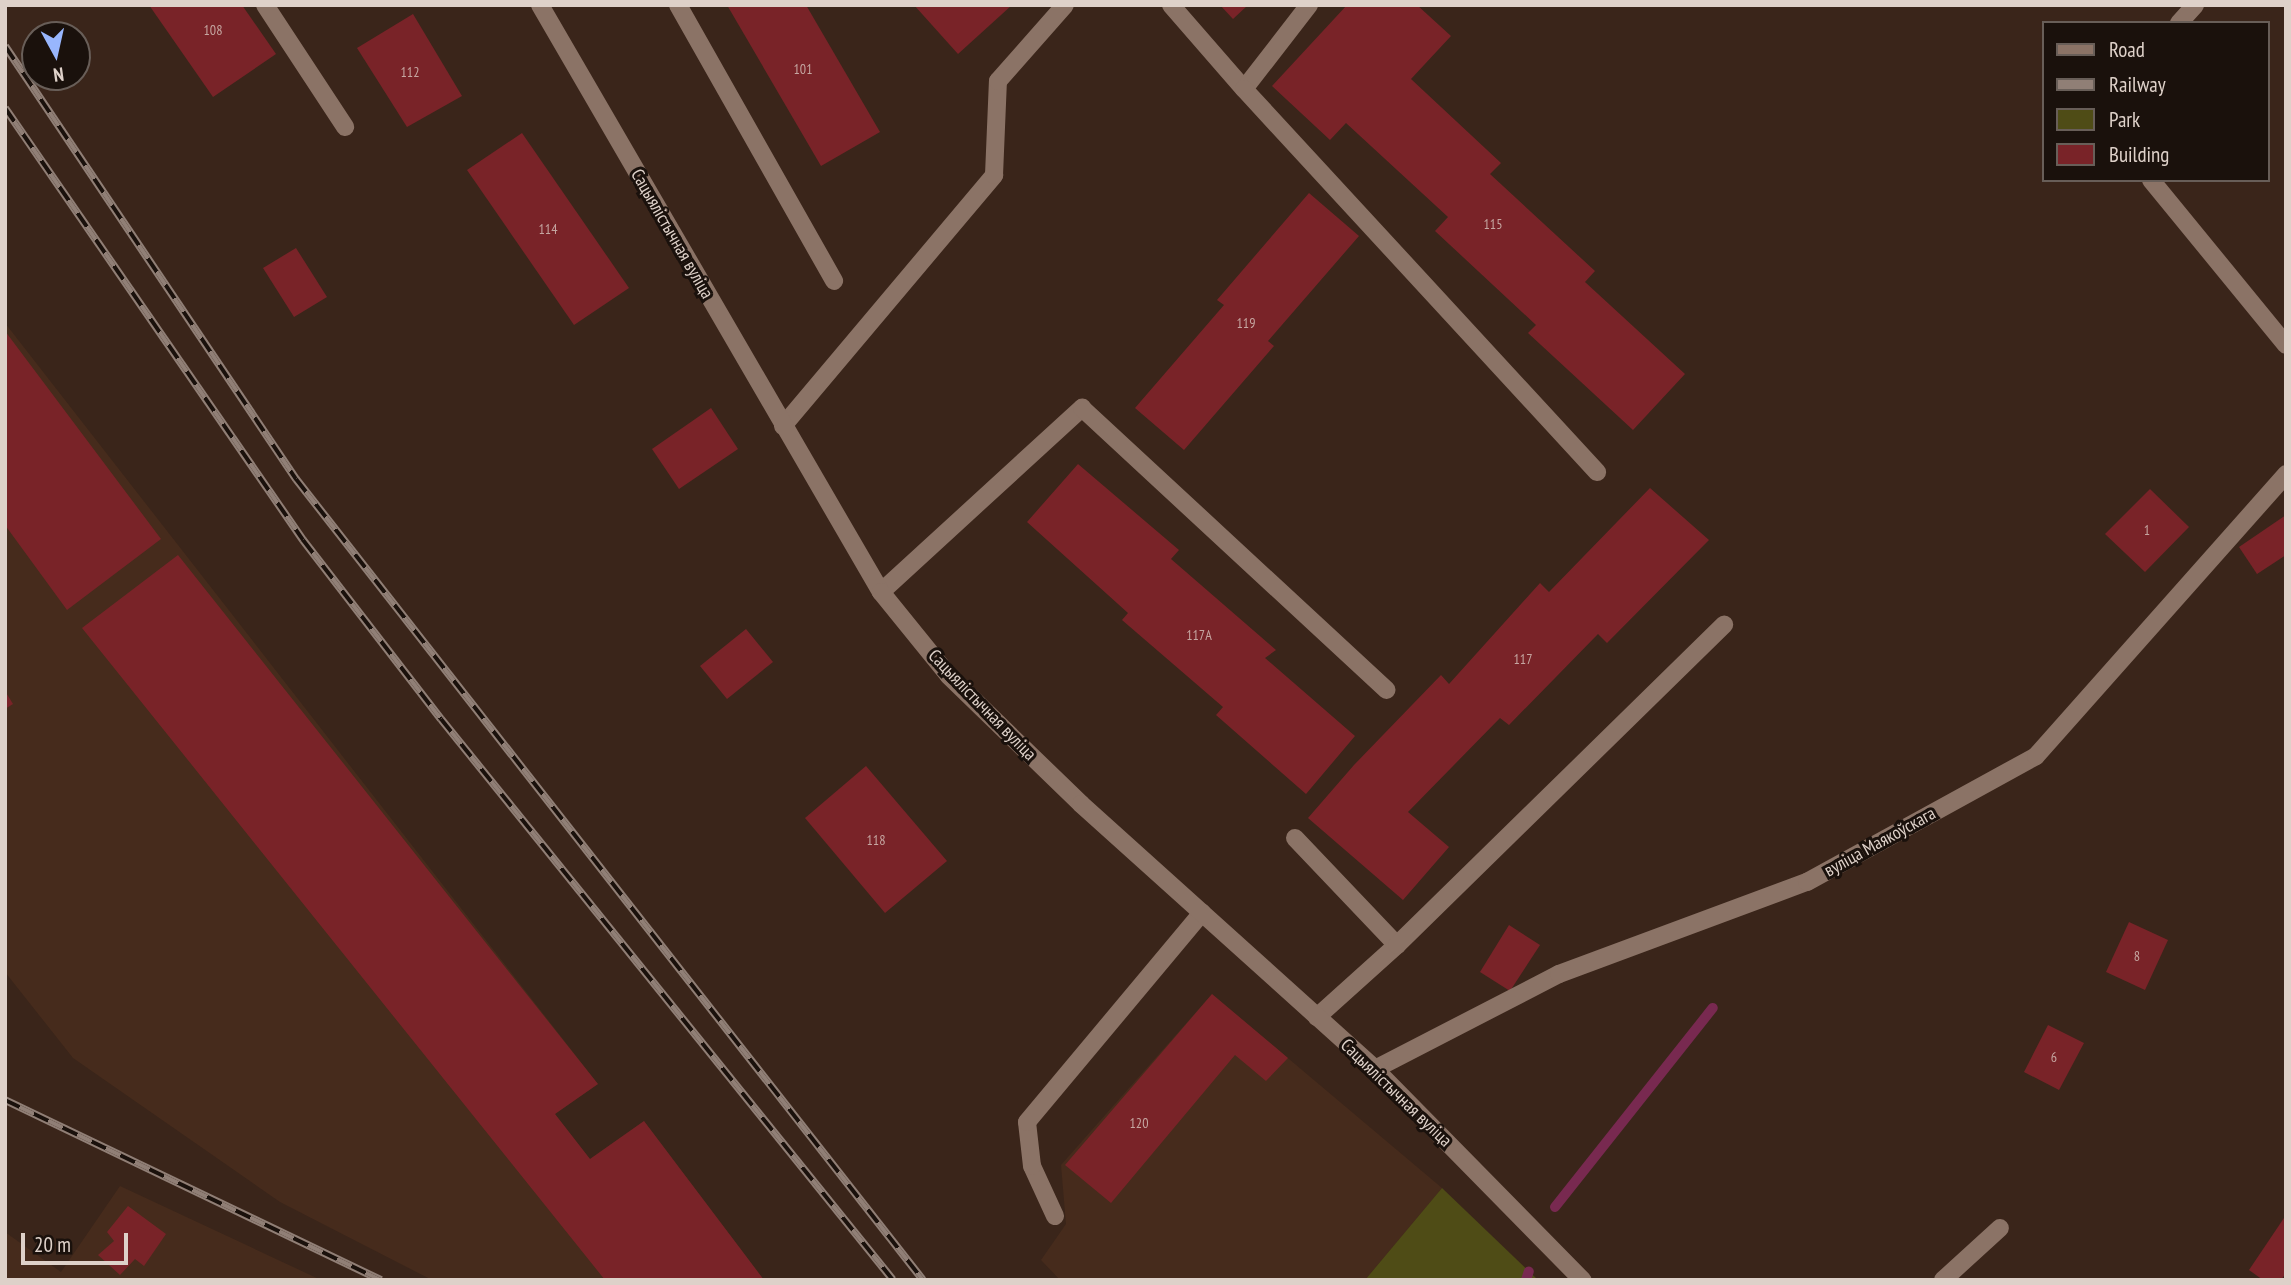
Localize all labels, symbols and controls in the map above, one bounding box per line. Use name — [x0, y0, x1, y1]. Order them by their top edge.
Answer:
north arrow — [21, 21, 91, 91]
legend — [2042, 21, 2270, 182]
house number: 108 — [204, 22, 222, 38]
text: Road — [2109, 36, 2145, 63]
house number: 101 — [794, 61, 812, 77]
text: N — [52, 62, 65, 87]
house number: 112 — [401, 64, 419, 80]
text: Railway — [2109, 71, 2166, 98]
text: Park — [2109, 106, 2140, 133]
text: Building — [2109, 141, 2169, 168]
street label: Сацыялістычная вуліца — [626, 165, 718, 303]
house number: 115 — [1484, 216, 1502, 232]
house number: 114 — [539, 221, 557, 237]
house number: 119 — [1237, 315, 1255, 331]
house number: 1 — [2144, 522, 2150, 538]
house number: 117А — [1186, 627, 1212, 643]
street label: Сацыялістычная вуліца — [924, 645, 1040, 765]
house number: 117 — [1514, 651, 1532, 667]
street label: вуліца Маякоўскага — [1821, 803, 1939, 881]
house number: 118 — [867, 832, 885, 848]
house number: 8 — [2134, 948, 2140, 964]
street label: Сацыялістычная вуліца — [1336, 1035, 1456, 1151]
house number: 6 — [2051, 1049, 2057, 1065]
house number: 120 — [1130, 1115, 1148, 1131]
scale bar — [24, 1218, 131, 1262]
text: 20 m — [34, 1231, 71, 1258]

